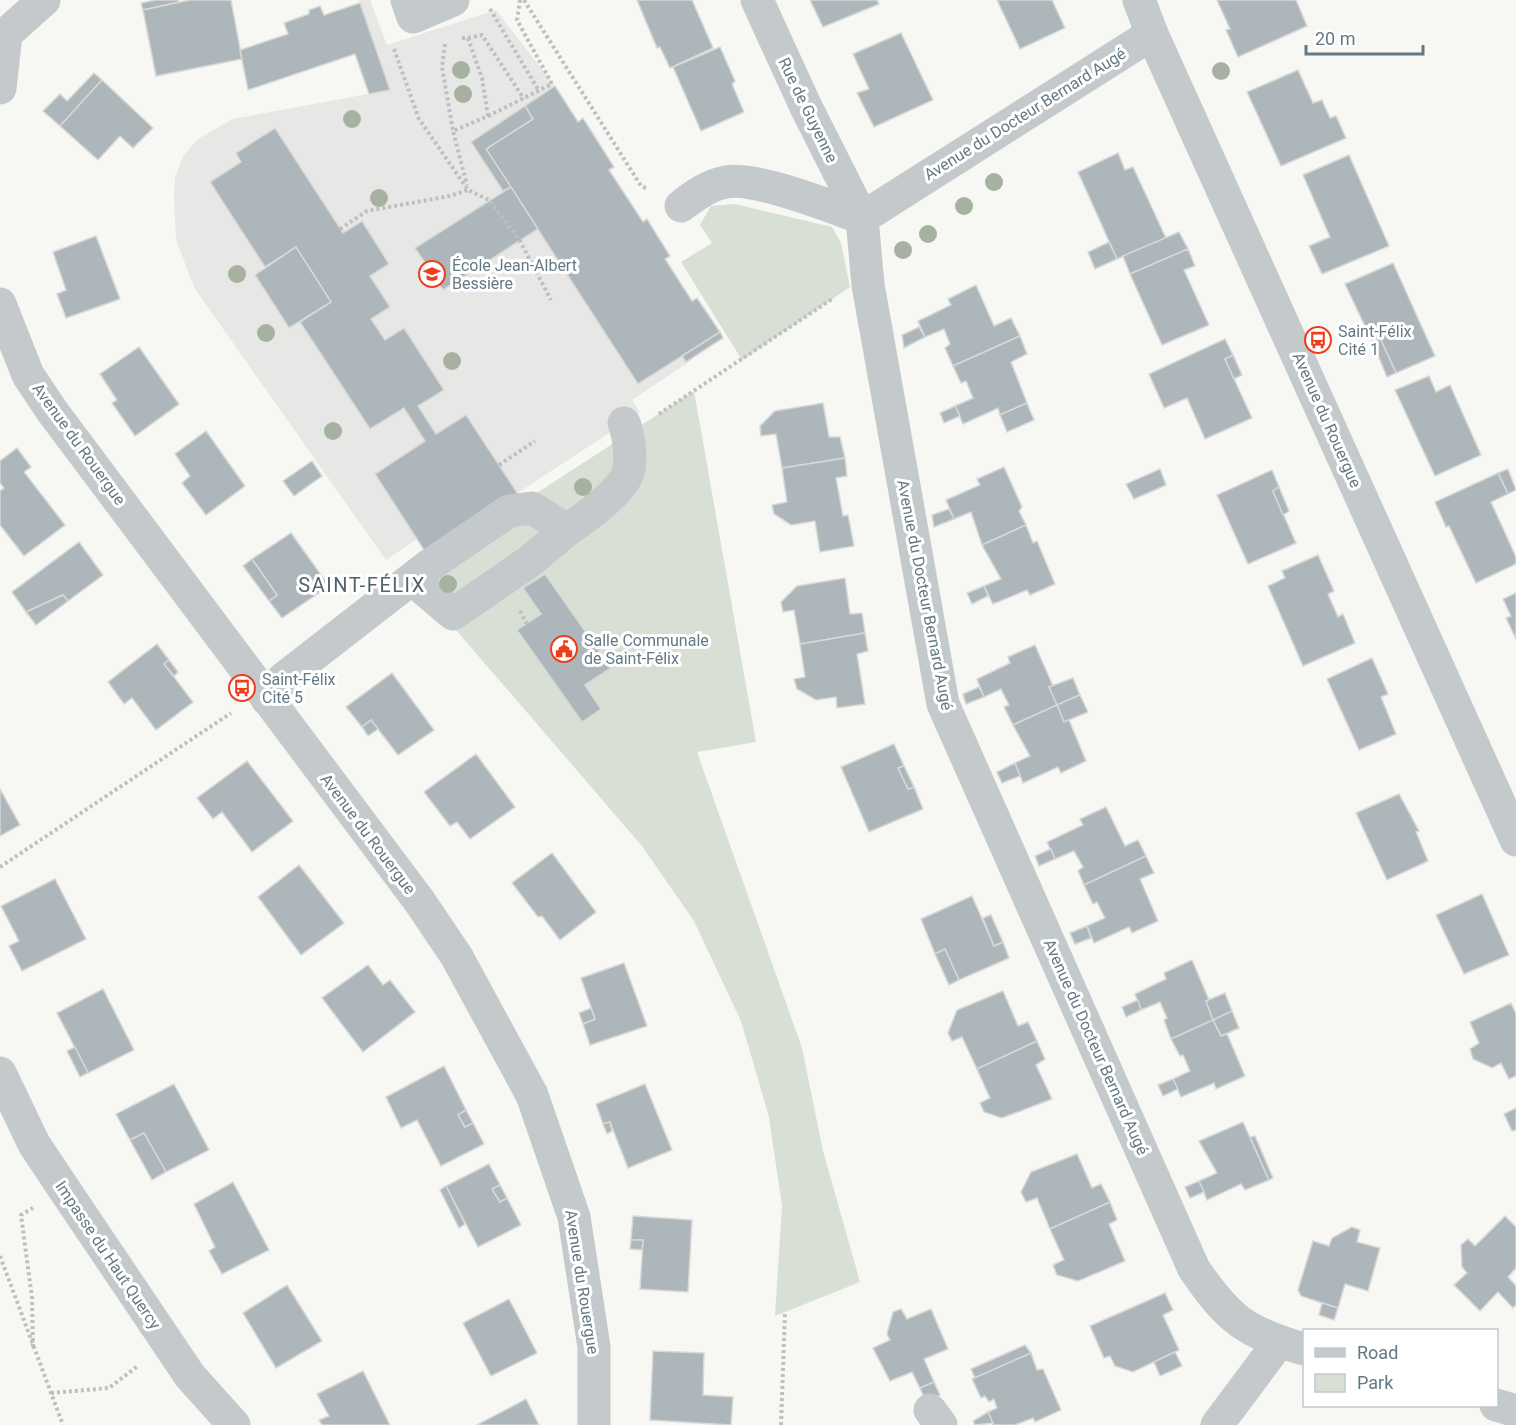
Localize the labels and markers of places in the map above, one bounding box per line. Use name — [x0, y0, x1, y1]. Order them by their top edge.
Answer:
place label: École Jean-Albert Bessière — [452, 256, 577, 293]
school or university icon: École Jean-Albert Bessière — [417, 259, 447, 289]
place label: Saint-Félix Cité 1 — [1338, 322, 1412, 359]
bus stop icon: Saint-Félix Cité 1 — [1303, 325, 1333, 355]
place label: Salle Communale de Saint-Félix — [584, 631, 709, 668]
public building icon: Salle Communale de Saint-Félix — [549, 634, 579, 664]
place label: Saint-Félix Cité 5 — [262, 670, 336, 707]
bus stop icon: Saint-Félix Cité 5 — [227, 673, 257, 703]

